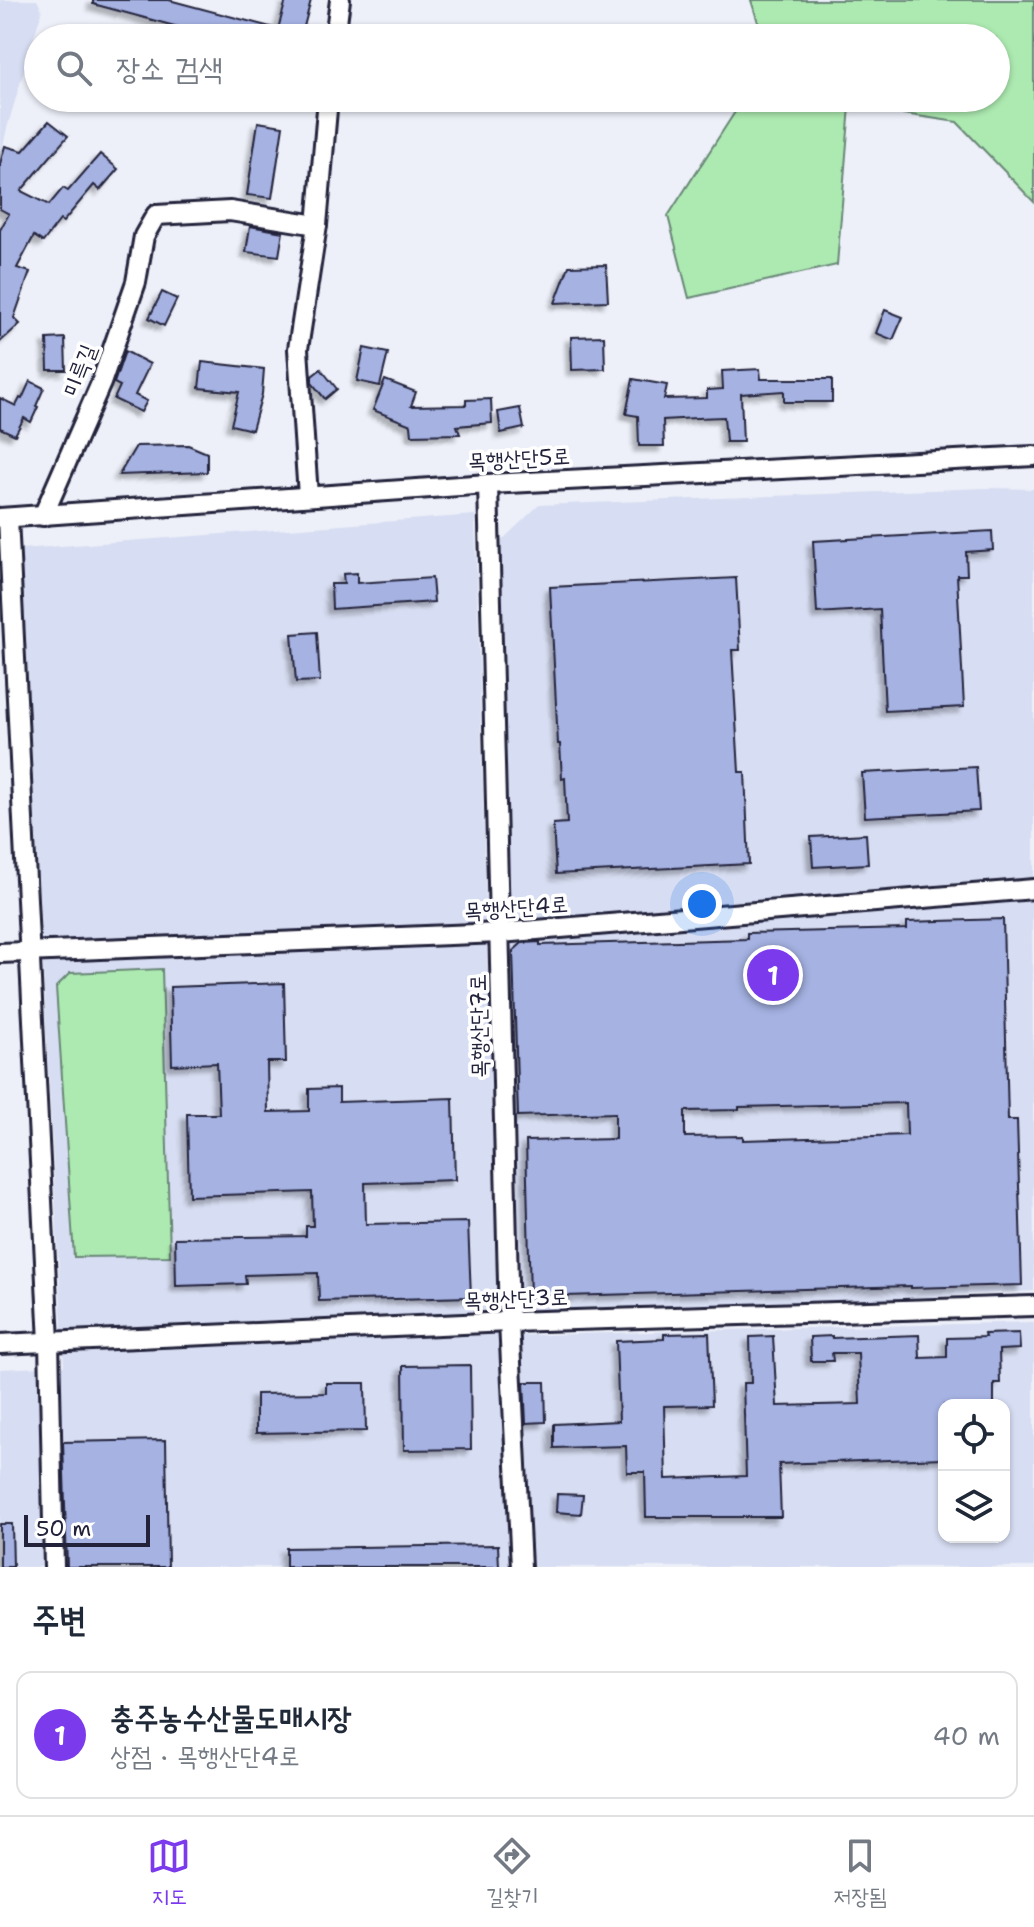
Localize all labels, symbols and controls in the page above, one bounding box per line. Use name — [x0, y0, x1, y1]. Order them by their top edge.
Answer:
search box — [24, 24, 1010, 112]
icon: search — [52, 46, 96, 90]
text: 장소 검색 — [116, 48, 223, 89]
street label: 미륵길 — [56, 340, 103, 400]
street label: 목행산단5로 — [467, 441, 571, 476]
your location — [682, 884, 722, 924]
street label: 목행산단4로 — [463, 889, 569, 926]
pin: 1 — [747, 945, 799, 1005]
street label: 목행산단7로 — [463, 974, 494, 1078]
street label: 목행산단3로 — [464, 1282, 568, 1315]
map controls — [938, 1399, 1010, 1543]
button: locate — [938, 1399, 1010, 1471]
button: layers — [938, 1471, 1010, 1543]
scale bar — [24, 1511, 150, 1547]
text: 50 m — [36, 1514, 91, 1543]
text: 주변 — [32, 1596, 87, 1642]
text: 충주농수산물도매시장 — [110, 1697, 351, 1738]
text: 1 — [54, 1718, 66, 1753]
text: 40 m — [933, 1718, 1000, 1753]
text: 상점 · 목행산단4로 — [110, 1738, 300, 1773]
tab: 지도 — [147, 1834, 191, 1911]
tab: 길찾기 — [486, 1834, 539, 1911]
tab: 저장됨 — [834, 1834, 887, 1911]

